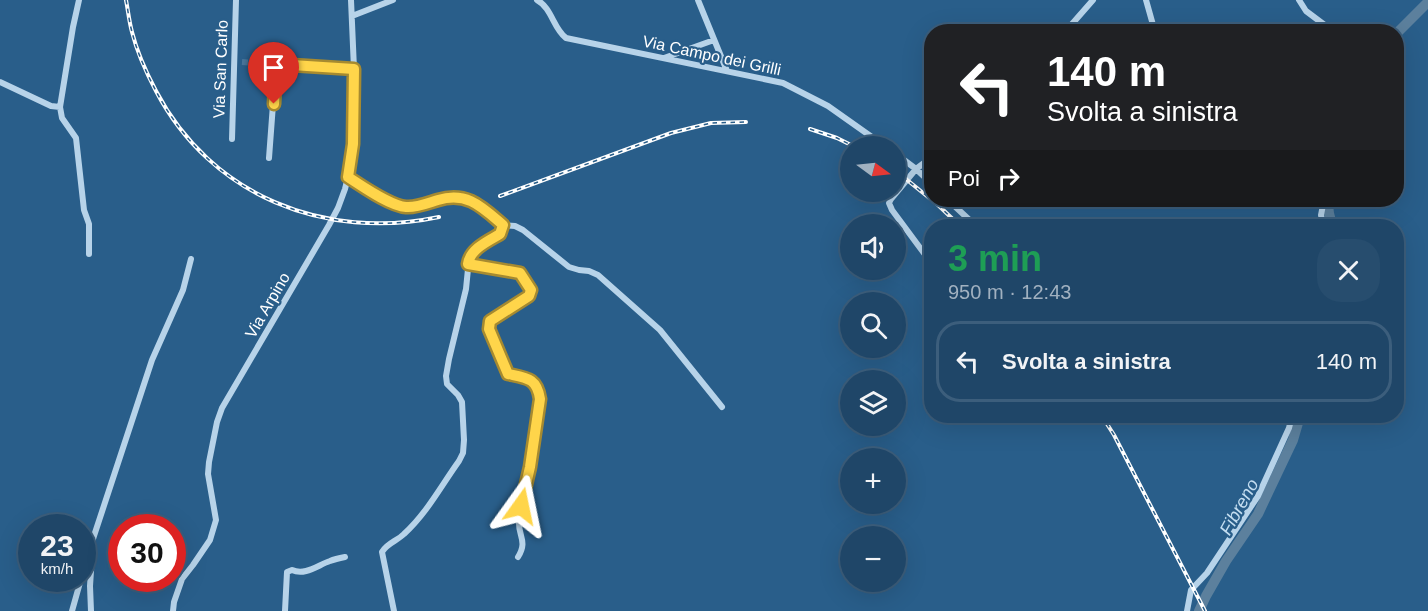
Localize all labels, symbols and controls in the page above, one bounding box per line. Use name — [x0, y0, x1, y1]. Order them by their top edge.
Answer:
street label: Via San Carlo — [210, 19, 231, 119]
street label: Via Campo dei Grilli — [641, 33, 783, 78]
pin — [248, 42, 299, 104]
icon: left — [948, 48, 1026, 126]
text: 140 m — [1047, 48, 1166, 95]
icon: arrive — [257, 51, 290, 84]
text: Svolta a sinistra — [1047, 97, 1238, 127]
north arrow — [840, 136, 906, 202]
map controls — [840, 136, 906, 592]
icon: right — [992, 162, 1025, 195]
text: Poi — [948, 166, 980, 191]
button: sound — [840, 214, 906, 280]
text: 3 min — [948, 238, 1042, 279]
button: close — [1317, 239, 1380, 302]
street label: Via Arpino — [242, 269, 293, 341]
text: 950 m · 12:43 — [948, 281, 1071, 303]
button: search — [840, 292, 906, 358]
icon: left — [951, 345, 984, 378]
text: Svolta a sinistra — [1002, 349, 1171, 374]
text: 140 m — [1316, 349, 1377, 374]
button: layers — [840, 370, 906, 436]
button: + — [840, 448, 906, 514]
position arrow — [489, 474, 553, 538]
water label: Fibreno — [1215, 475, 1263, 539]
speed limit sign: 30 — [108, 514, 186, 592]
button: − — [840, 526, 906, 592]
text: 23 — [40, 529, 74, 562]
text: km/h — [41, 560, 73, 577]

